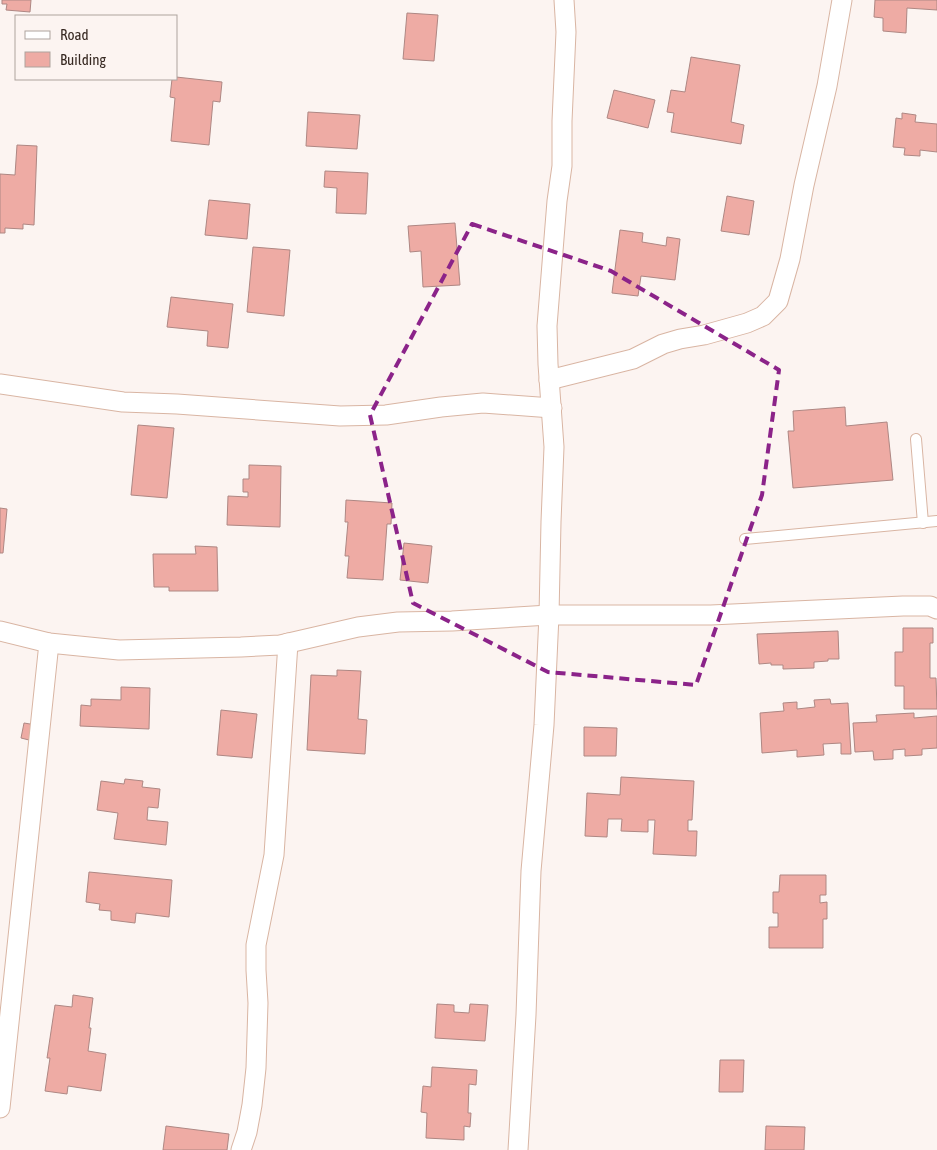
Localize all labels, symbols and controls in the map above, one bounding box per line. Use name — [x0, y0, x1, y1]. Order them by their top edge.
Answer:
legend — [15, 15, 178, 80]
text: Road — [60, 26, 89, 43]
text: Building — [60, 51, 106, 68]

